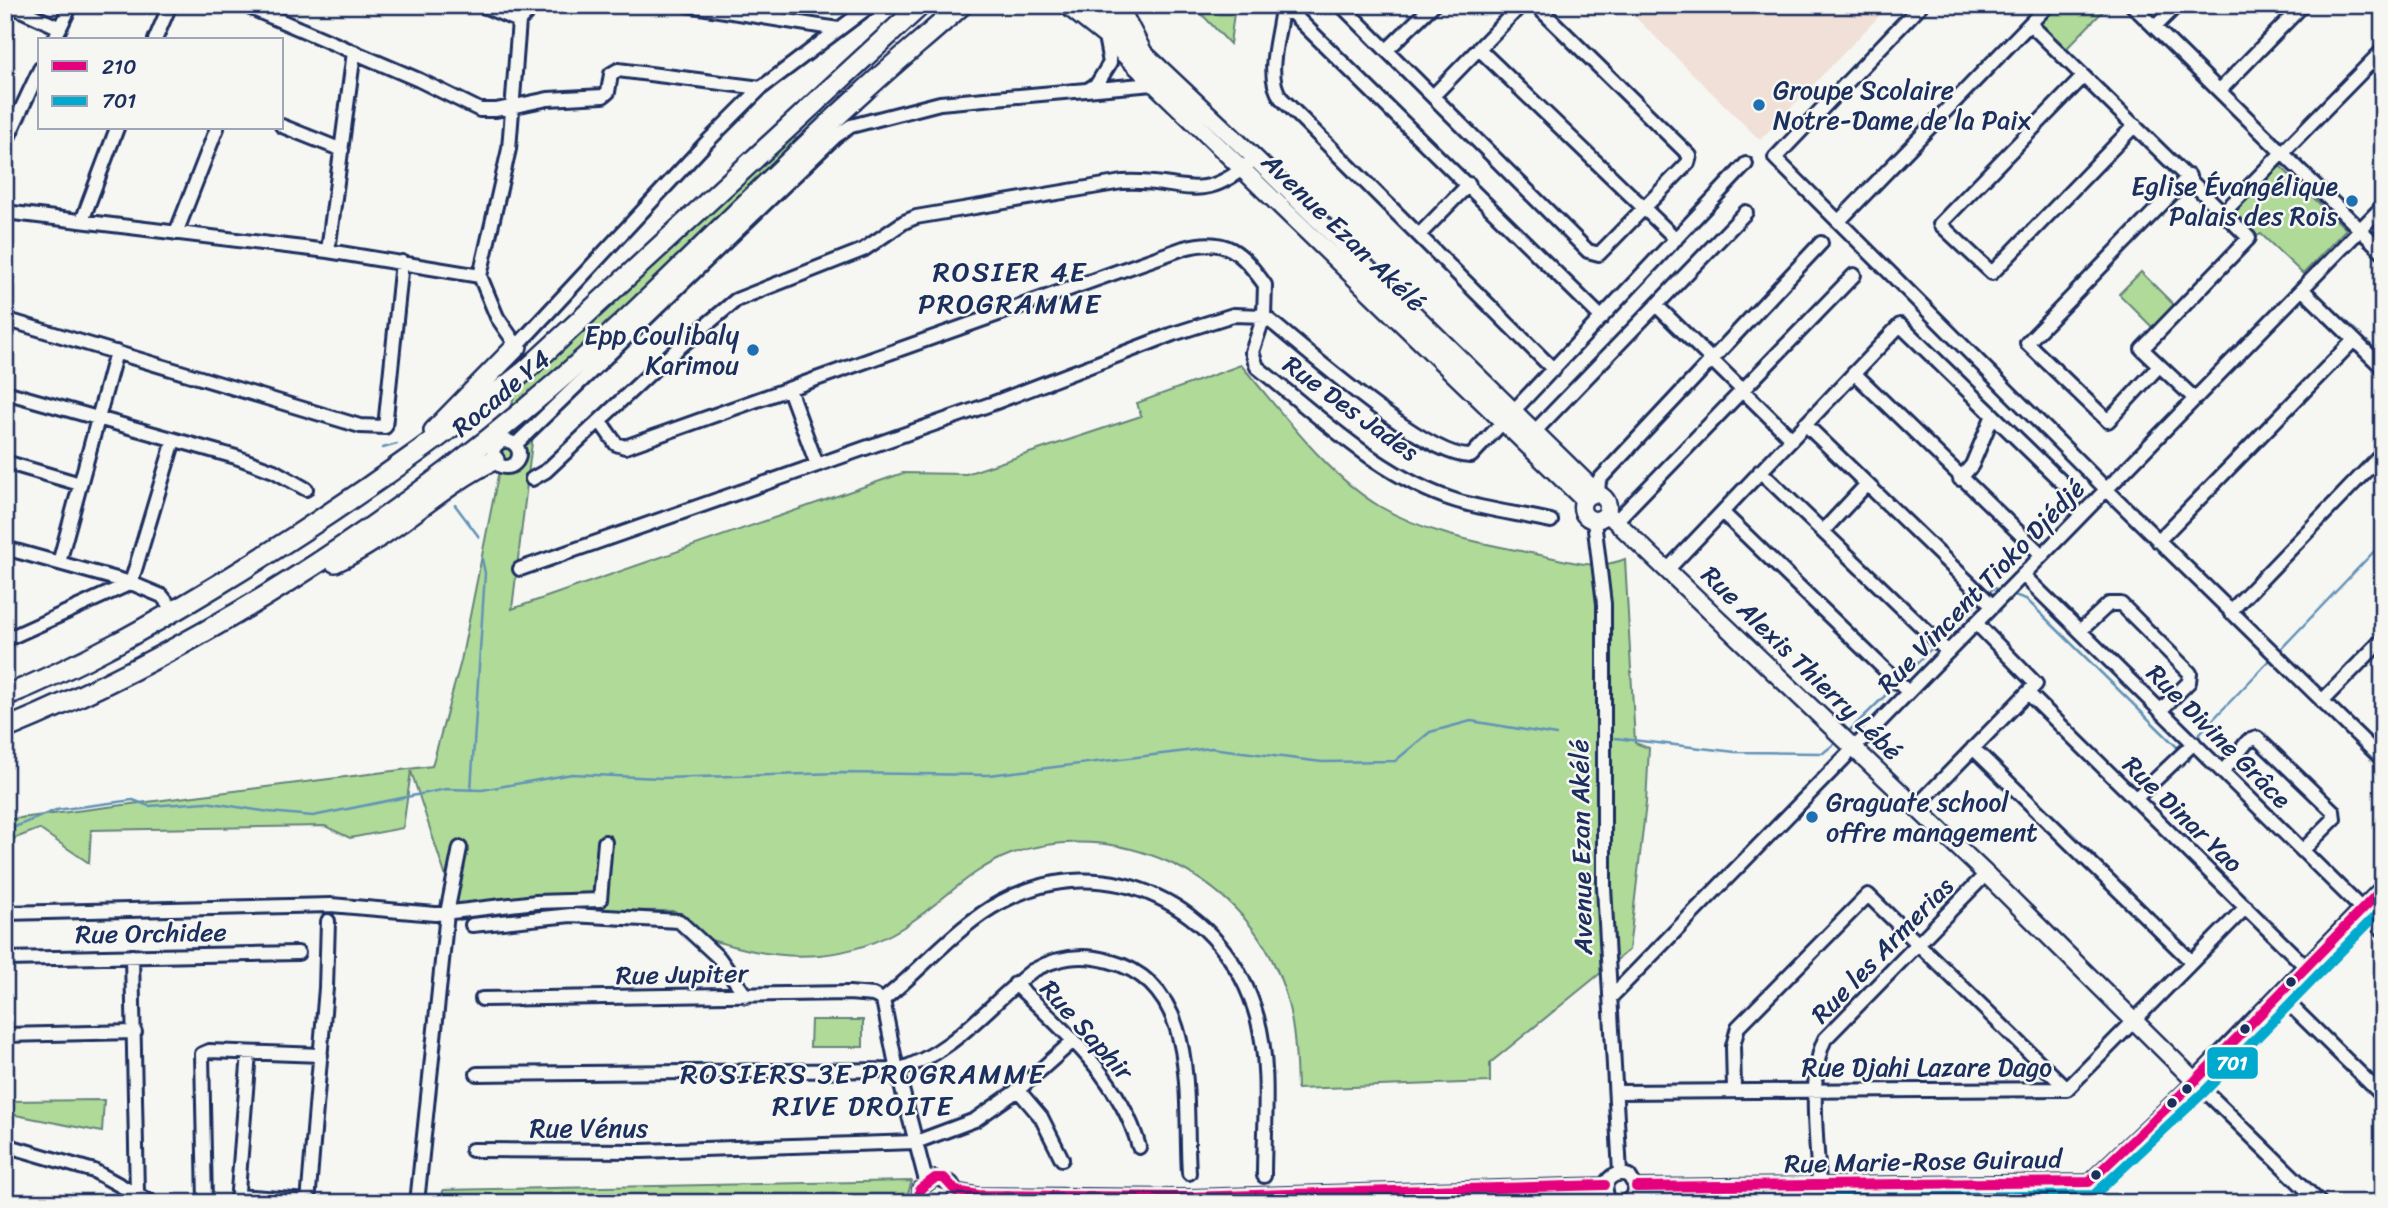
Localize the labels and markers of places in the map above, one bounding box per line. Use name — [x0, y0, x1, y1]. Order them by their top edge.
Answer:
place label: Groupe Scolaire Notre-Dame de la Paix — [1773, 67, 2031, 143]
marker: Groupe Scolaire Notre-Dame de la Paix — [1751, 97, 1767, 113]
place label: Eglise Évangélique Palais des Rois — [2131, 163, 2338, 239]
marker: Eglise Évangélique Palais des Rois — [2344, 193, 2360, 209]
place label: Epp Coulibaly Karimou — [584, 312, 740, 388]
marker: Epp Coulibaly Karimou — [745, 342, 761, 358]
place label: Graguate school offre management — [1826, 779, 2038, 855]
marker: Graguate school offre management — [1804, 809, 1820, 825]
unlabelled marker — [2284, 975, 2298, 989]
unlabelled marker — [2238, 1022, 2252, 1036]
unlabelled marker — [2180, 1082, 2194, 1096]
unlabelled marker — [2165, 1096, 2179, 1110]
unlabelled marker — [2089, 1168, 2103, 1182]

